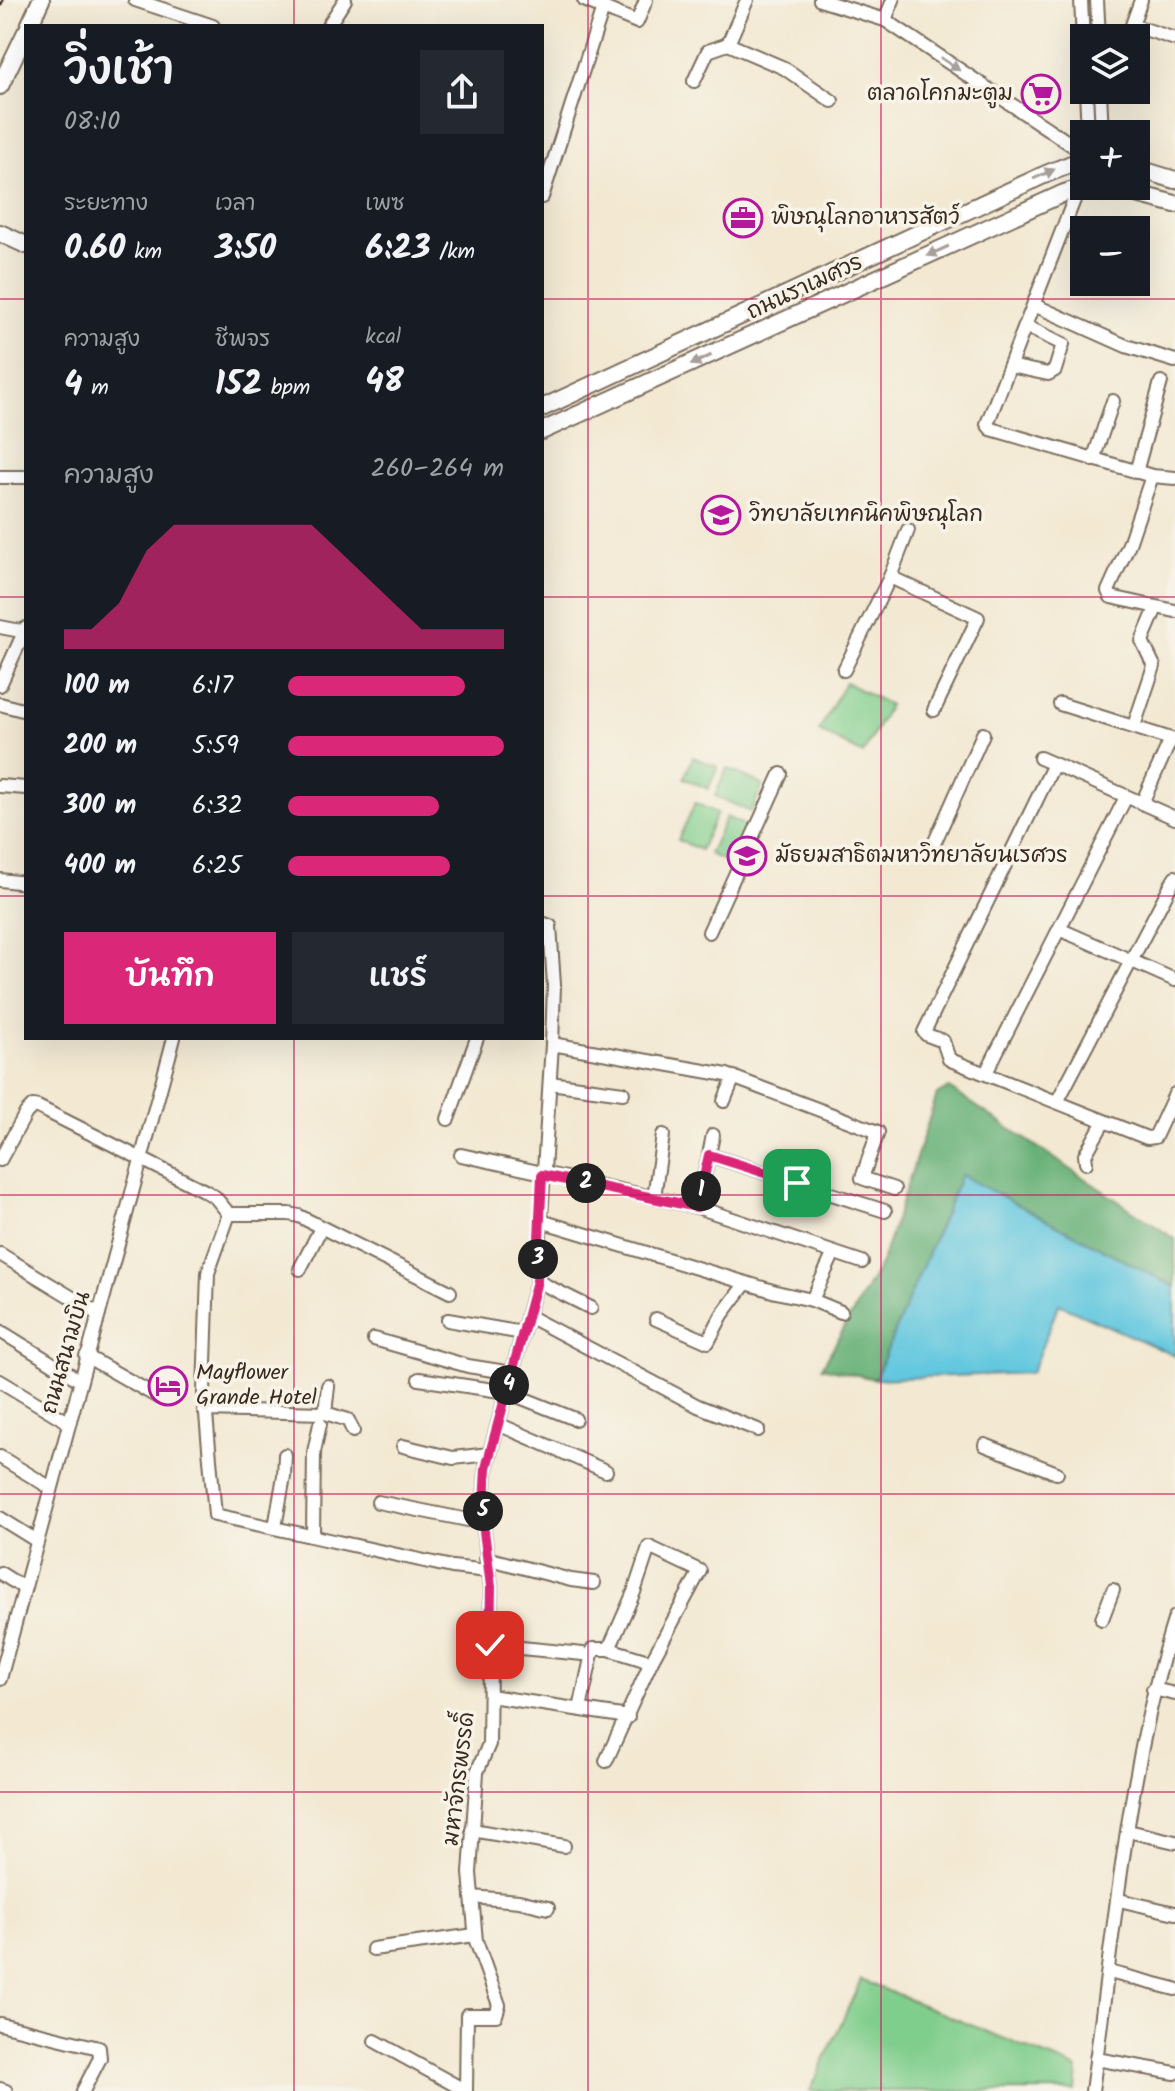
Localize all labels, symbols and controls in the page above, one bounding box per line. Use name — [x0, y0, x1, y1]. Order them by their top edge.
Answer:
map controls — [1070, 24, 1150, 296]
button: layers — [1070, 24, 1150, 104]
text: วิ่งเช้า — [64, 36, 174, 106]
button: share — [420, 50, 504, 134]
one-way arrow — [939, 56, 961, 71]
supermarket icon: ตลาดโคกมะตูม — [1020, 73, 1062, 115]
place label: ตลาดโคกมะตูม — [867, 77, 1013, 112]
text: 08:10 — [64, 101, 120, 143]
button: + — [1070, 120, 1150, 200]
one-way arrow — [1033, 168, 1056, 181]
text: ระยะทาง — [64, 187, 148, 222]
text: เวลา — [215, 187, 255, 222]
text: เพซ — [365, 187, 405, 222]
office icon: พิษณุโลกอาหารสัตว์ — [722, 197, 764, 239]
place label: พิษณุโลกอาหารสัตว์ — [771, 201, 960, 236]
button: − — [1070, 216, 1150, 296]
text: 0.60 — [64, 222, 125, 276]
text: 3:50 — [215, 222, 276, 276]
text: 6:23 — [365, 222, 431, 276]
text: km — [125, 235, 162, 270]
text: /km — [431, 235, 475, 270]
one-way arrow — [926, 244, 949, 258]
street label: ถนนราเมศวร — [741, 246, 869, 330]
text: kcal — [365, 320, 401, 355]
text: ความสูง — [64, 323, 140, 358]
text: ชีพจร — [215, 323, 270, 358]
one-way arrow — [690, 353, 713, 367]
text: 48 — [365, 355, 404, 409]
text: 4 — [64, 358, 83, 412]
text: 152 — [215, 358, 262, 412]
text: m — [83, 371, 109, 406]
text: bpm — [262, 371, 310, 406]
text: 260–264 m — [371, 448, 504, 490]
text: ความสูง — [64, 455, 154, 497]
school or university icon: วิทยาลัยเทคนิคพิษณุโลก — [700, 494, 742, 536]
place label: วิทยาลัยเทคนิคพิษณุโลก — [749, 498, 983, 533]
text: 100 m — [64, 665, 130, 707]
text: 6:17 — [192, 665, 233, 707]
text: 200 m — [64, 725, 137, 767]
text: 5:59 — [192, 725, 239, 767]
text: 300 m — [64, 785, 136, 827]
text: 6:32 — [192, 785, 243, 827]
school or university icon: มัธยมสาธิตมหาวิทยาลัยนเรศวร — [726, 835, 768, 877]
place label: มัธยมสาธิตมหาวิทยาลัยนเรศวร — [775, 839, 1068, 874]
text: 400 m — [64, 845, 136, 887]
text: 6:25 — [192, 845, 242, 887]
button: บันทึก — [64, 932, 276, 1024]
button: แชร์ — [292, 932, 504, 1024]
pin — [763, 1149, 831, 1217]
icon: arrive — [775, 1161, 819, 1205]
pin: 2 — [566, 1163, 606, 1203]
text: 2 — [580, 1165, 592, 1200]
pin: 1 — [681, 1171, 721, 1211]
text: 1 — [698, 1173, 704, 1208]
pin: 3 — [518, 1239, 558, 1279]
text: 3 — [532, 1241, 544, 1276]
street label: ถนนสนามบิน — [33, 1287, 101, 1419]
place label: Mayflower Grande Hotel — [196, 1356, 318, 1416]
hotel icon: Mayflower Grande Hotel — [147, 1365, 189, 1407]
pin: 4 — [489, 1365, 529, 1405]
text: 4 — [503, 1367, 515, 1402]
pin: 5 — [463, 1491, 503, 1531]
text: 5 — [477, 1493, 489, 1528]
pin — [456, 1611, 524, 1679]
icon: check — [468, 1623, 512, 1667]
street label: มหาจักรพรรดิ์ — [430, 1709, 486, 1848]

